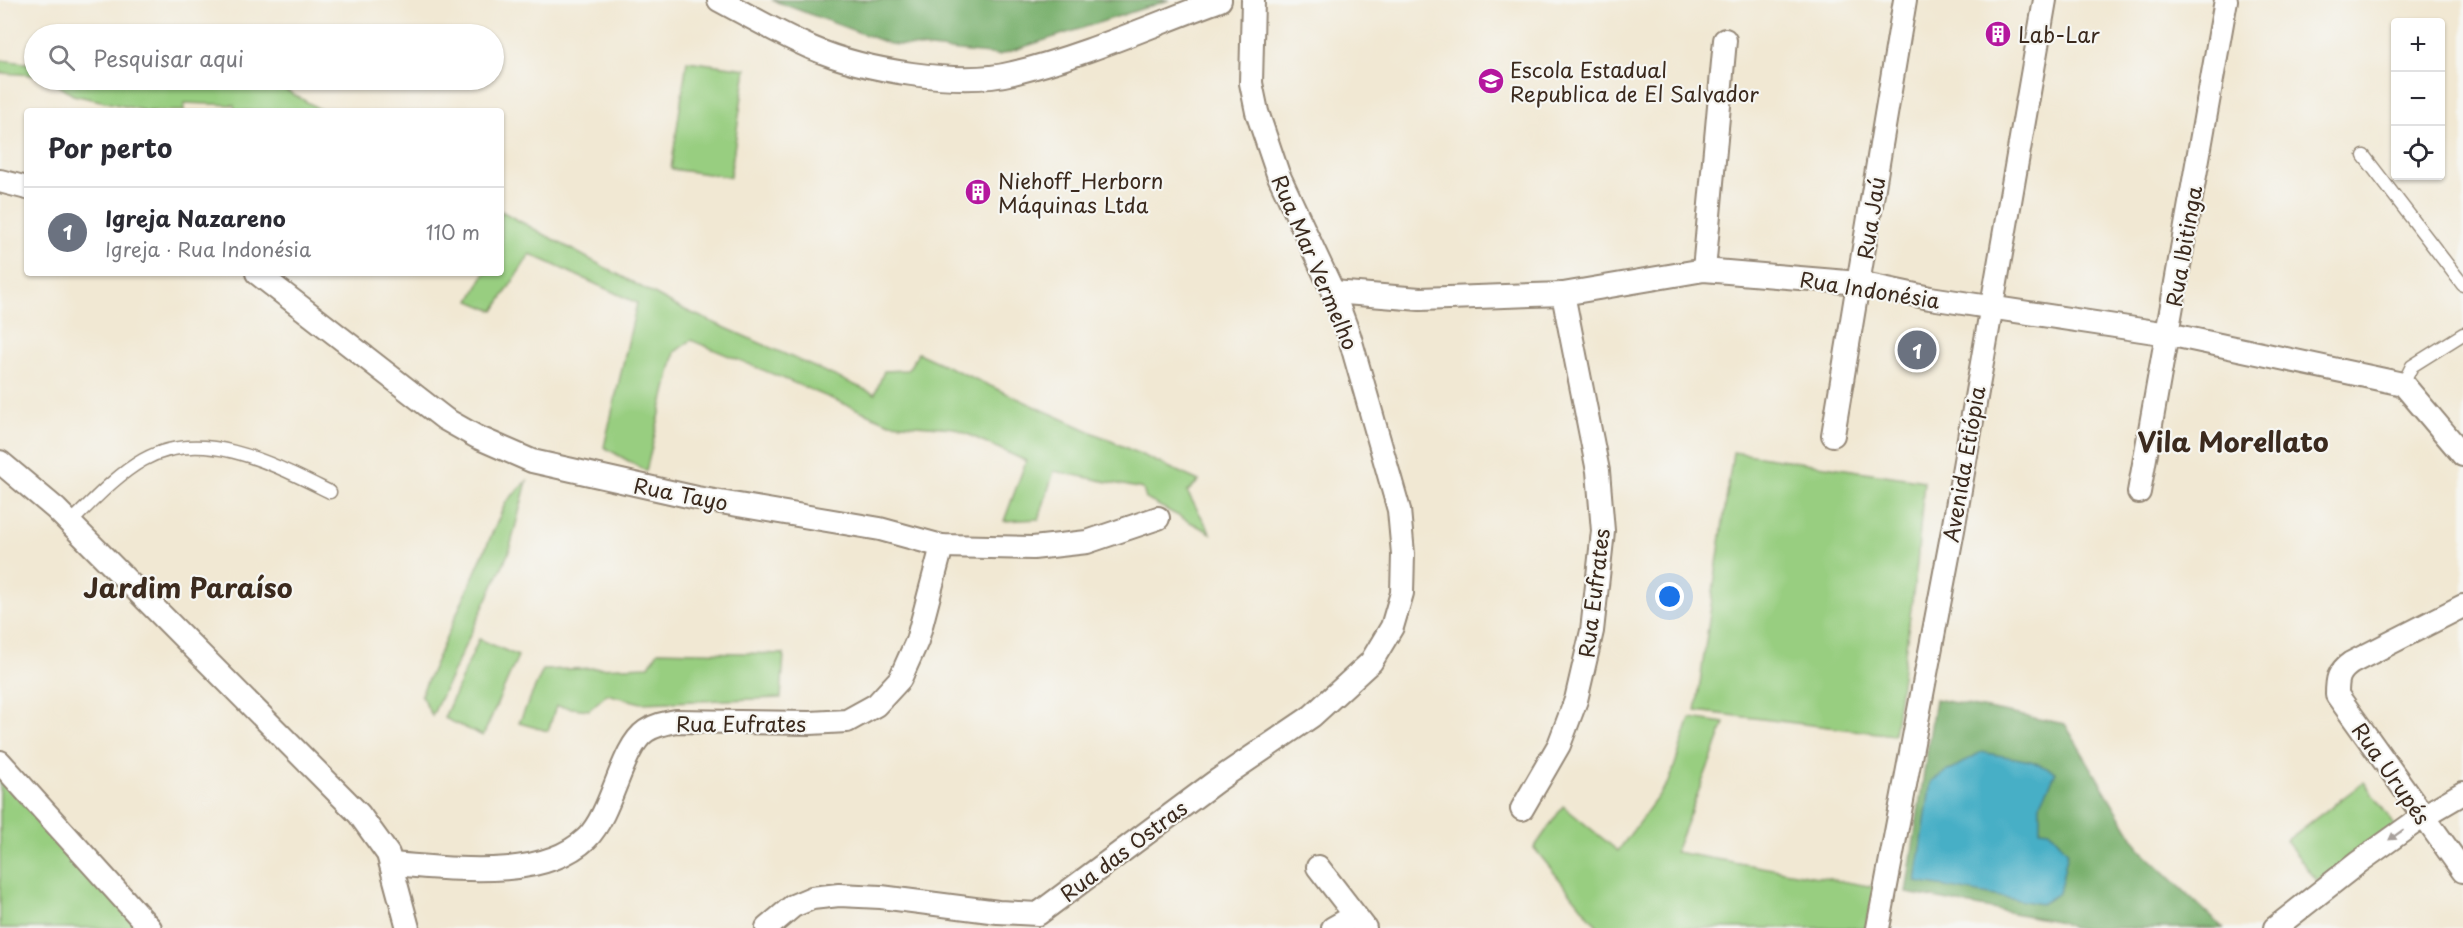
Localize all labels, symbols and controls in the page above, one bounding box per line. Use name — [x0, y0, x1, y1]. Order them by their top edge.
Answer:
place label: Lab-Lar — [2018, 18, 2100, 50]
map controls — [2391, 18, 2445, 180]
button: + — [2391, 18, 2445, 72]
building icon: Lab-Lar — [1983, 19, 2013, 49]
search box — [24, 24, 504, 90]
icon: search — [45, 41, 78, 74]
text: Pesquisar aqui — [93, 41, 244, 74]
place label: Escola Estadual Republica de El Salvador — [1510, 53, 1759, 109]
school or university icon: Escola Estadual Republica de El Salvador — [1476, 66, 1506, 96]
button: − — [2391, 72, 2445, 126]
button: locate — [2391, 126, 2445, 180]
text: Por perto — [48, 128, 172, 167]
place label: Niehoff_Herborn Máquinas Ltda — [998, 164, 1163, 220]
street label: Rua Mar Vermelho — [1265, 169, 1367, 355]
street label: Rua Jaú — [1848, 175, 1892, 261]
building icon: Niehoff_Herborn Máquinas Ltda — [963, 177, 993, 207]
street label: Rua Ibitinga — [2157, 183, 2209, 309]
text: Igreja Nazareno — [105, 201, 286, 234]
text: 1 — [63, 217, 72, 247]
text: 110 m — [426, 217, 480, 247]
text: Igreja · Rua Indonésia — [105, 234, 311, 264]
street label: Rua Indonésia — [1798, 262, 1943, 316]
pin: 1 — [1898, 328, 1936, 372]
street label: Avenida Etiópia — [1934, 383, 1993, 545]
district label: Vila Morellato — [2137, 420, 2329, 461]
street label: Rua Tayo — [631, 468, 731, 518]
street label: Rua Eufrates — [1569, 527, 1617, 659]
district label: Jardim Paraíso — [83, 566, 293, 607]
your location — [1655, 582, 1684, 611]
street label: Rua Eufrates — [676, 707, 806, 739]
street label: Rua Urupés — [2345, 715, 2439, 831]
street label: Rua das Ostras — [1053, 791, 1193, 909]
one-way arrow — [2388, 829, 2404, 841]

